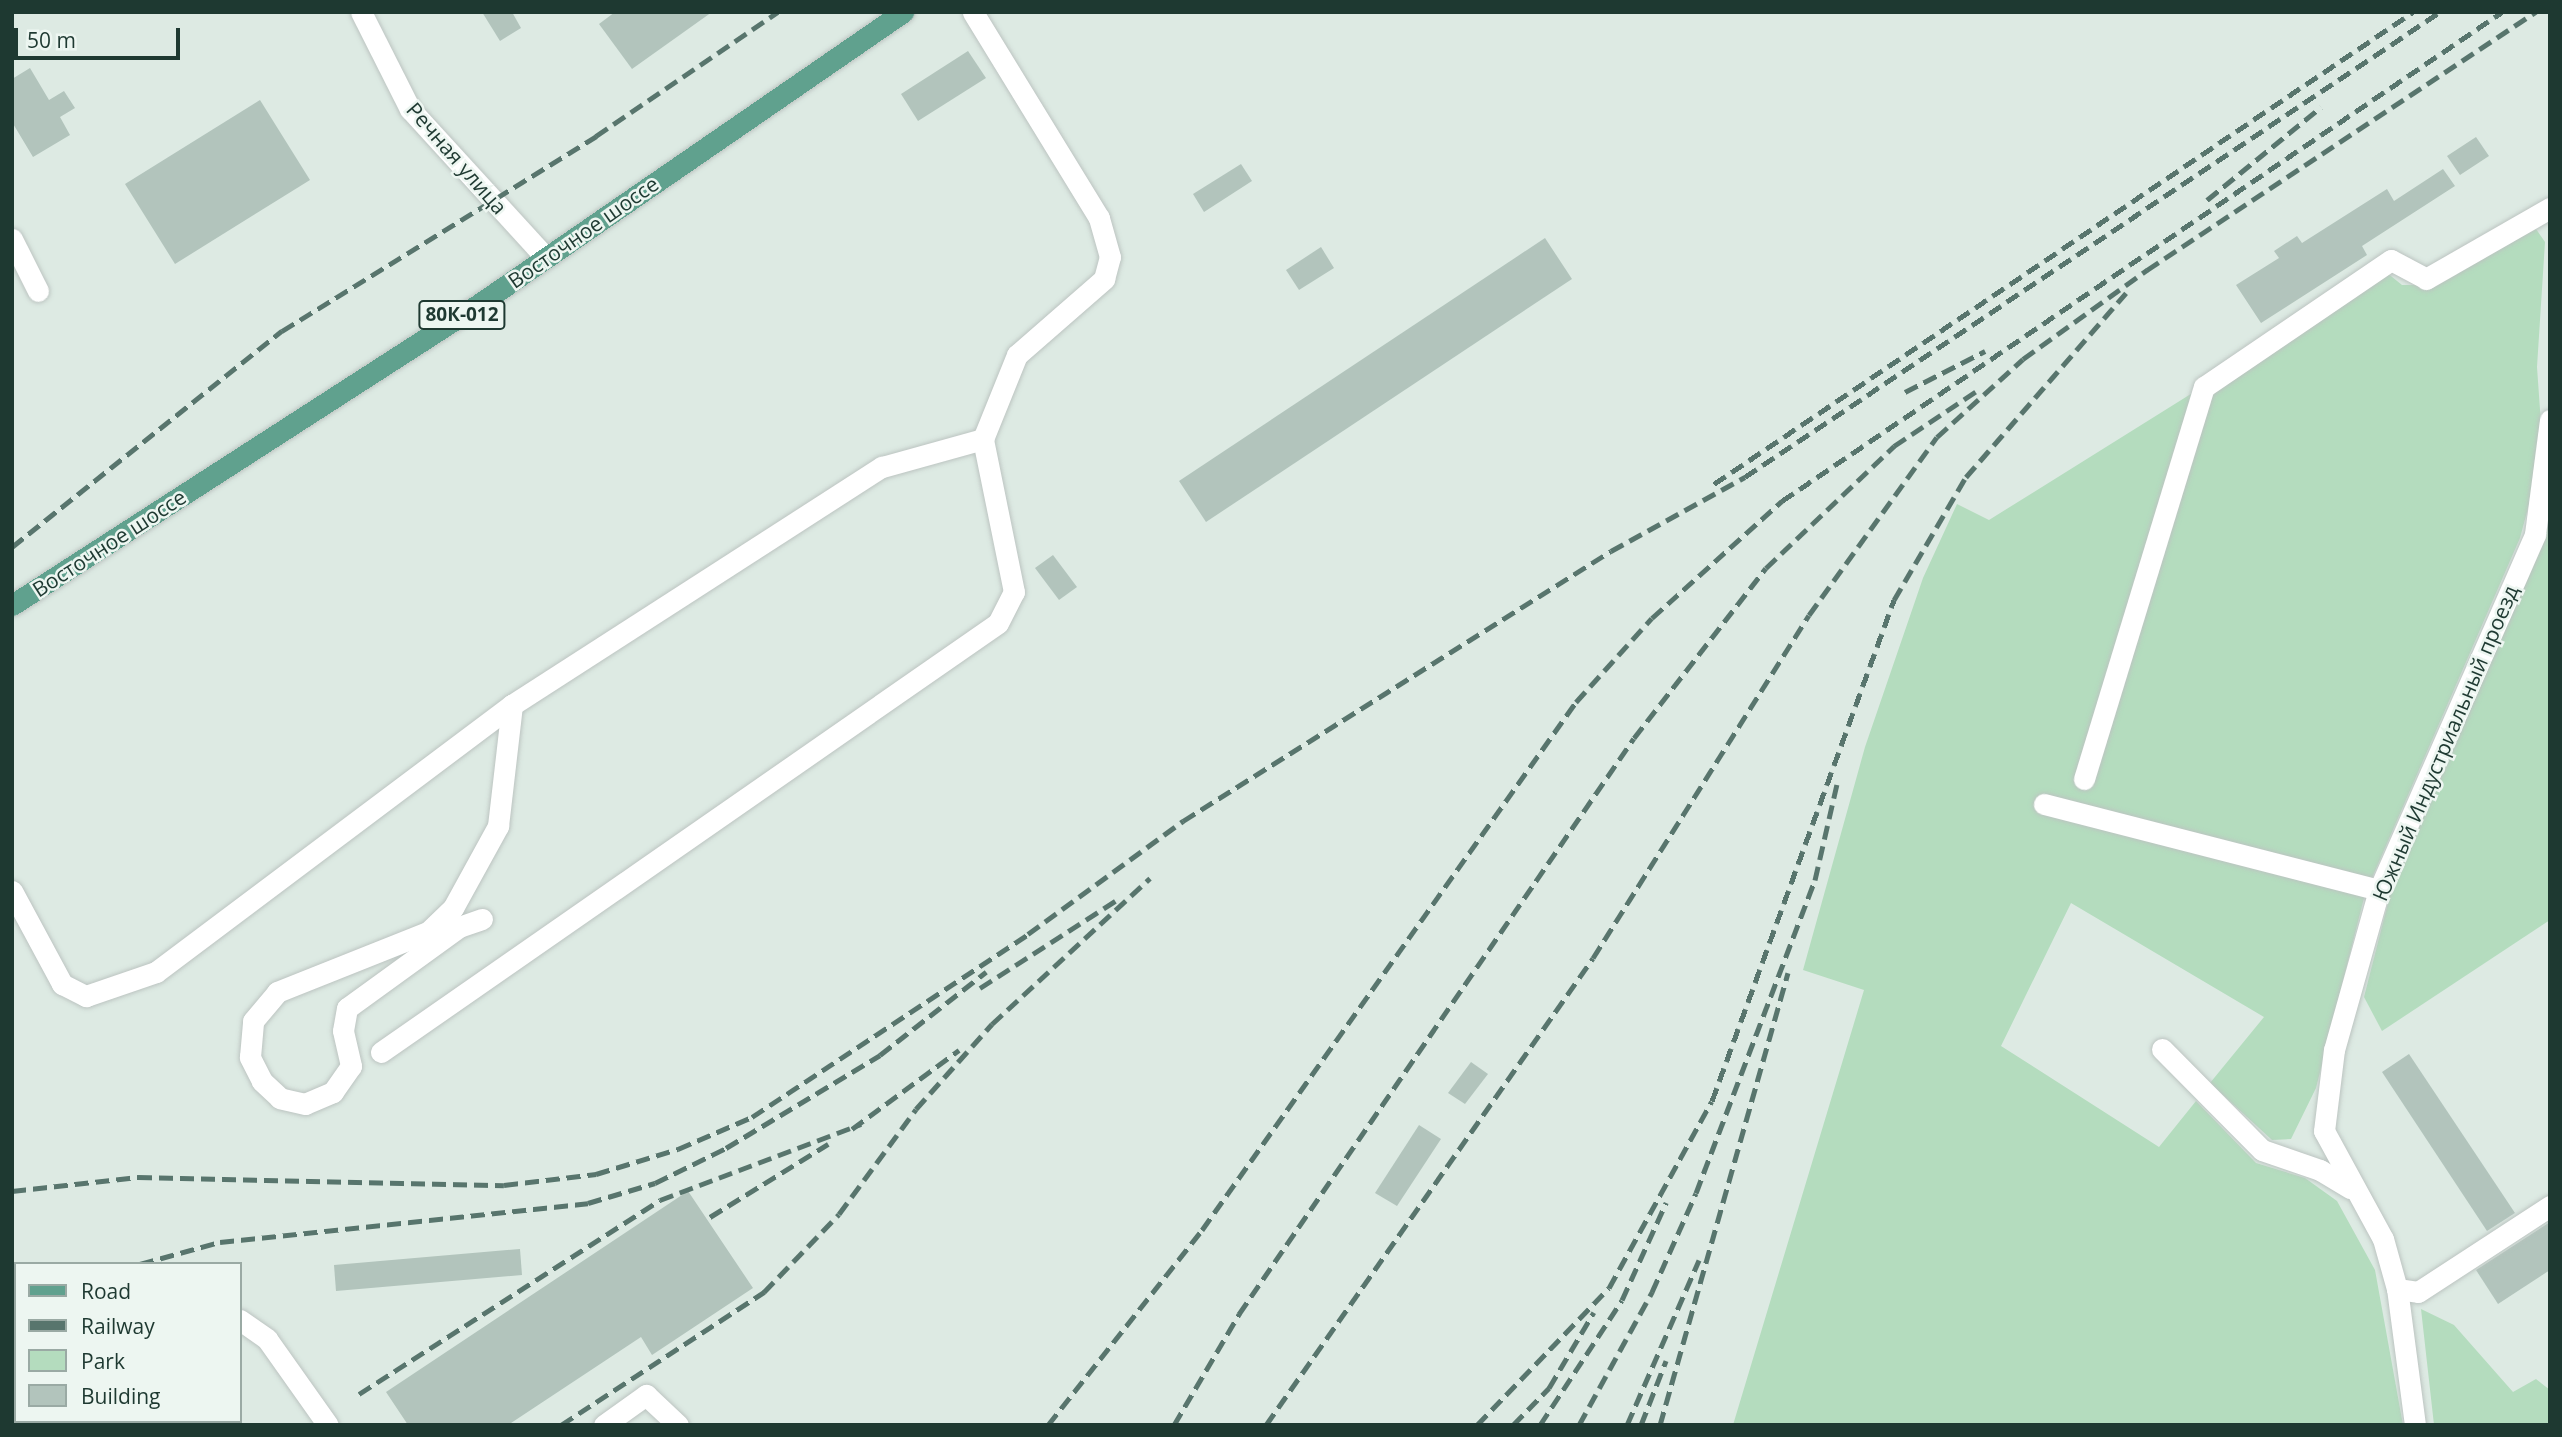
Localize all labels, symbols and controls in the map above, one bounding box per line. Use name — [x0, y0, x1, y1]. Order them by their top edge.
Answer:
scale bar — [18, 14, 184, 58]
text: 50 m — [27, 26, 76, 54]
street label: Речная улица — [402, 97, 512, 219]
street label: Восточное шоссе — [503, 171, 663, 293]
road number: 80К-012 — [418, 300, 506, 330]
street label: Восточное шоссе — [28, 484, 190, 602]
street label: Южный Индустриальный проезд — [2367, 581, 2523, 905]
legend — [14, 1262, 242, 1423]
text: Road — [81, 1277, 131, 1305]
text: Railway — [81, 1312, 155, 1340]
text: Park — [81, 1347, 125, 1375]
text: Building — [81, 1382, 160, 1410]

